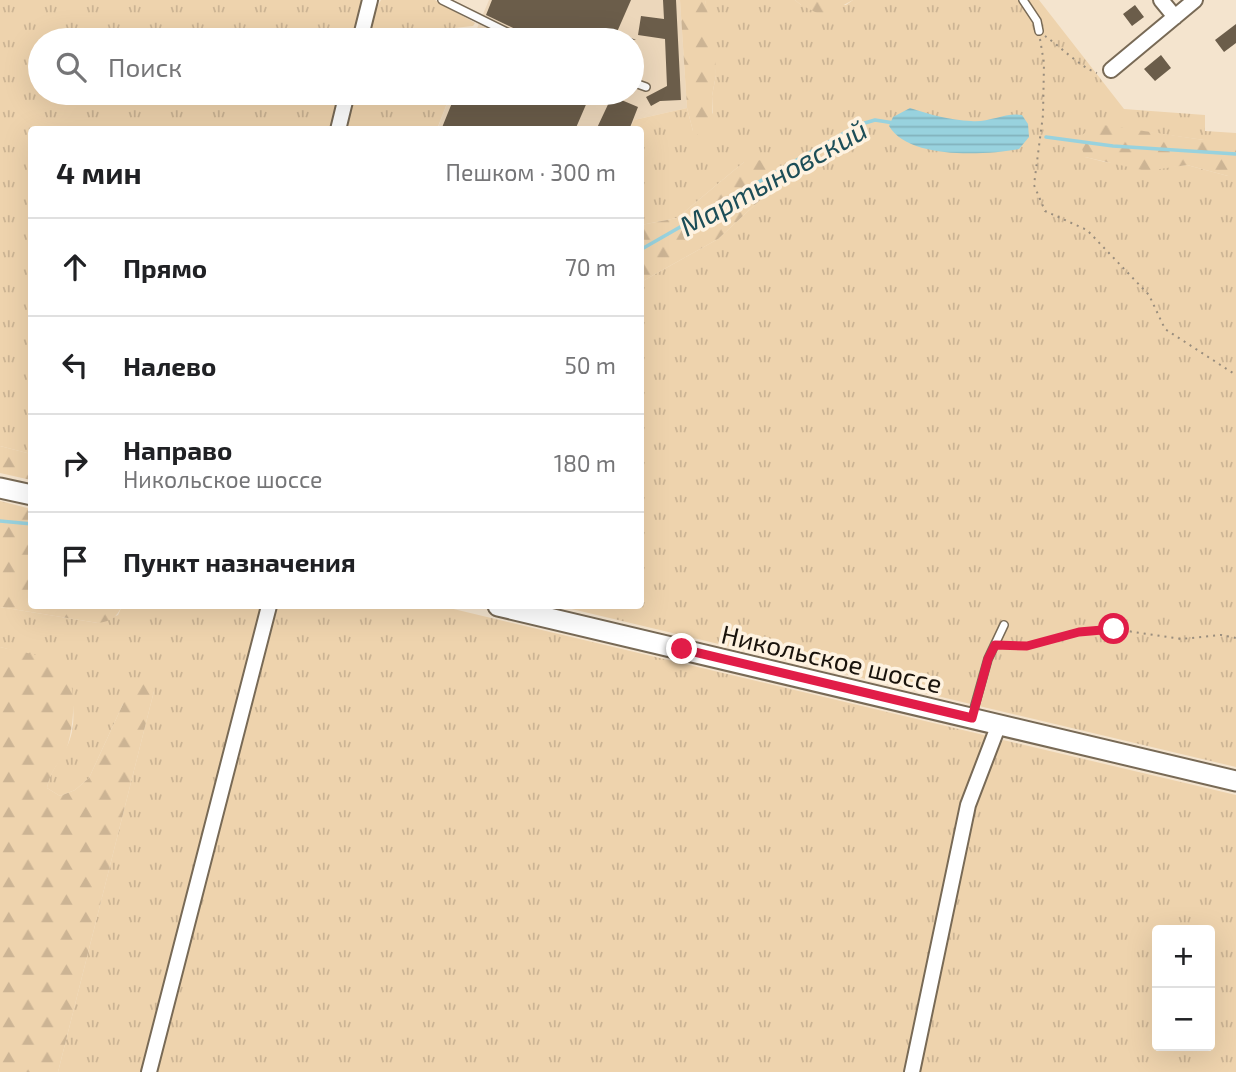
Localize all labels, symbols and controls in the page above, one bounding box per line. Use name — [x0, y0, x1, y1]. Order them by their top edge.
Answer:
search box — [28, 28, 644, 105]
icon: search — [52, 48, 90, 86]
text: Поиск — [108, 51, 182, 82]
water label: Мартыновский — [673, 111, 873, 243]
text: 4 мин — [56, 154, 142, 190]
text: Пешком · 300 m — [446, 158, 616, 186]
icon: ahead — [56, 248, 94, 286]
text: Прямо — [123, 252, 207, 283]
text: 70 m — [565, 253, 616, 281]
icon: left — [56, 346, 94, 384]
text: Налево — [123, 350, 216, 381]
text: 50 m — [565, 351, 616, 379]
text: Направо — [123, 434, 232, 465]
icon: right — [56, 444, 94, 482]
text: 180 m — [554, 449, 616, 477]
text: Никольское шоссе — [123, 465, 322, 493]
icon: arrive — [56, 542, 94, 580]
text: Пункт назначения — [123, 546, 356, 577]
route start — [1098, 613, 1129, 644]
street label: Никольское шоссе — [719, 618, 945, 698]
route end — [666, 633, 697, 664]
map controls — [1152, 925, 1215, 1051]
button: + — [1152, 925, 1215, 988]
button: − — [1152, 988, 1215, 1051]

